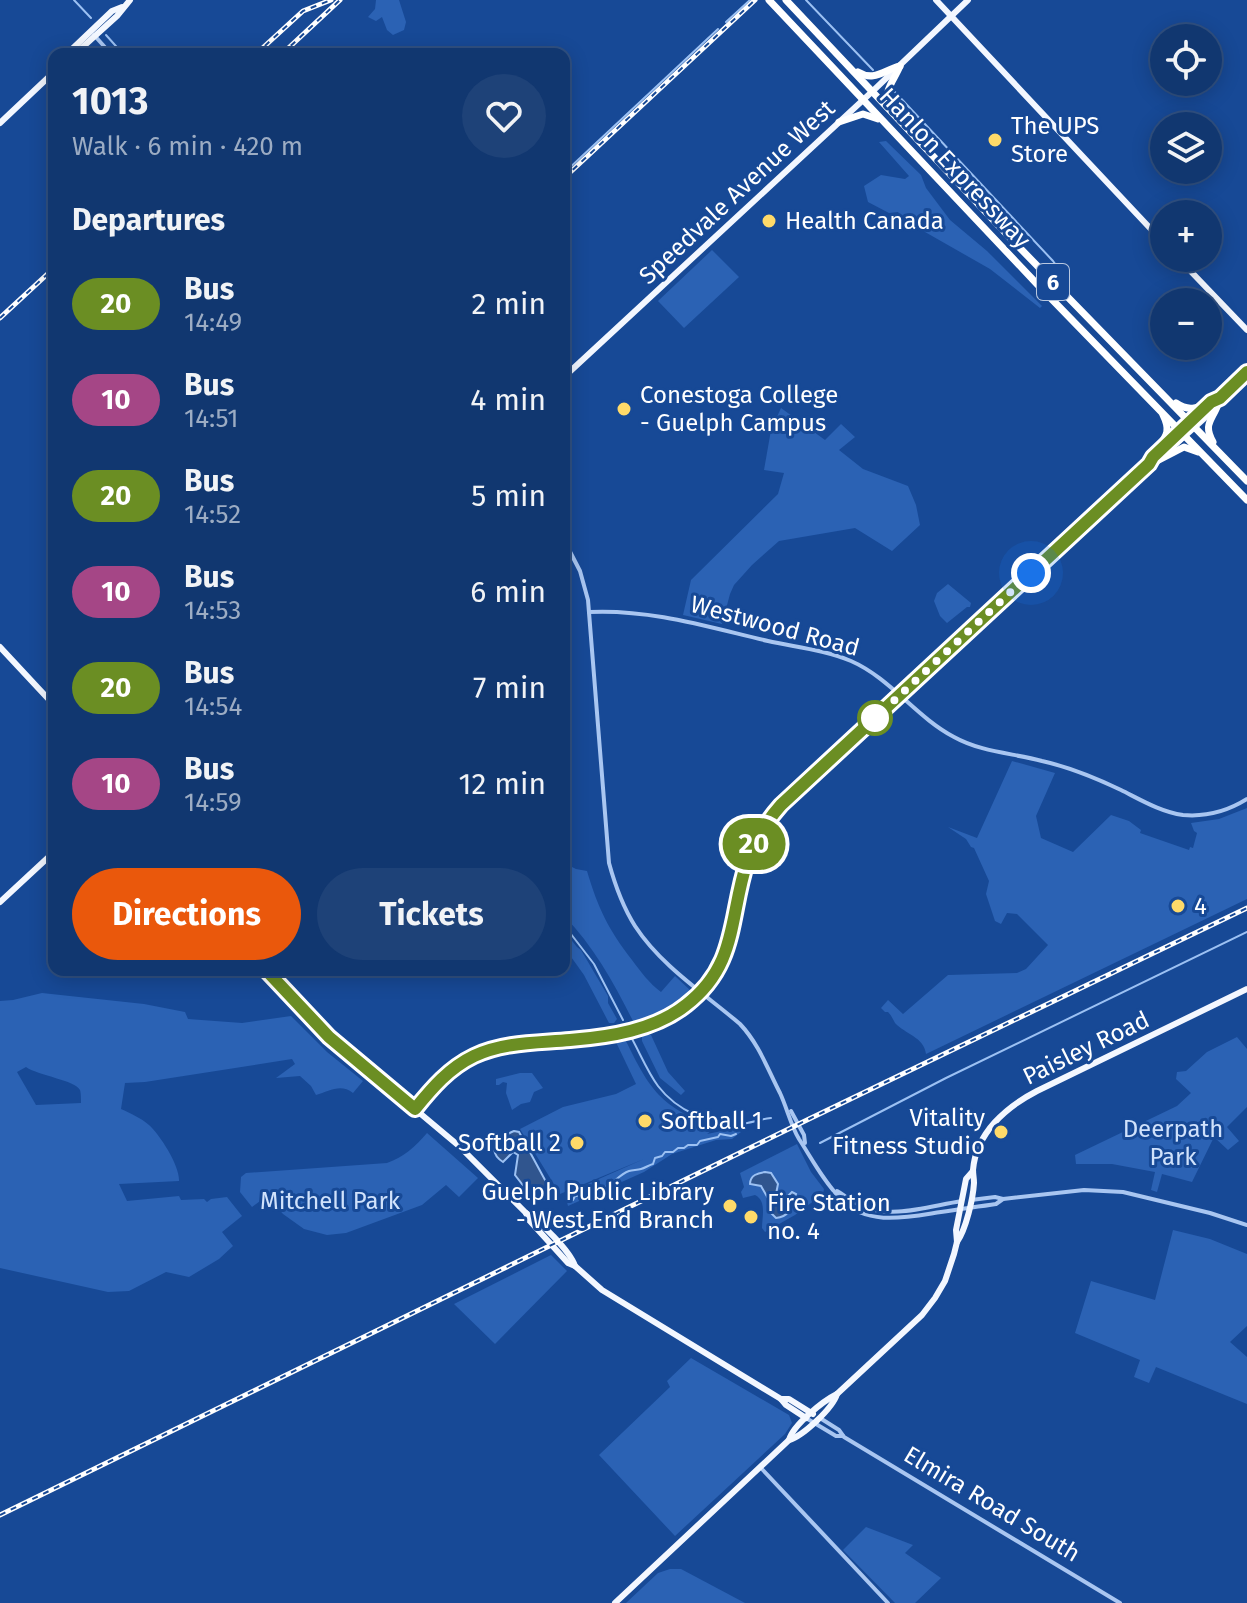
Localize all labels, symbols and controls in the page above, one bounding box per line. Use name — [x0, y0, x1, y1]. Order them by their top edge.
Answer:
map controls — [1150, 24, 1222, 360]
button: locate — [1150, 24, 1222, 96]
button: heart — [462, 74, 546, 158]
text: 1013 — [72, 78, 148, 124]
street label: Hanlon Expressway — [874, 82, 1036, 254]
street label: Speedvale Avenue West — [633, 94, 841, 290]
place label: The UPS Store — [1011, 112, 1099, 168]
button: layers — [1150, 112, 1222, 184]
text: Walk · 6 min · 420 m — [72, 131, 303, 162]
marker: The UPS Store — [986, 131, 1004, 149]
button: + — [1150, 200, 1222, 272]
text: Departures — [72, 202, 225, 238]
place label: Health Canada — [785, 207, 944, 235]
marker: Health Canada — [760, 212, 778, 230]
road number: 6 — [1037, 264, 1069, 300]
text: Bus — [184, 271, 234, 307]
text: 2 min — [471, 286, 546, 322]
text: 20 — [101, 287, 131, 320]
button: − — [1150, 288, 1222, 360]
text: 14:49 — [184, 307, 242, 338]
text: Bus — [184, 367, 234, 403]
place label: Conestoga College - Guelph Campus — [640, 381, 838, 437]
text: 4 min — [470, 382, 546, 418]
text: 10 — [101, 383, 131, 416]
marker: Conestoga College - Guelph Campus — [615, 400, 633, 418]
text: 14:51 — [184, 403, 238, 434]
text: Bus — [184, 463, 234, 499]
text: 5 min — [471, 478, 546, 514]
text: 20 — [101, 479, 131, 512]
text: 14:52 — [184, 499, 241, 530]
your location — [1011, 553, 1051, 593]
text: Bus — [184, 559, 234, 595]
text: 6 min — [470, 574, 546, 610]
text: 10 — [101, 575, 131, 608]
street label: Westwood Road — [687, 590, 863, 662]
text: 14:53 — [184, 595, 241, 626]
text: Bus — [184, 655, 234, 691]
text: 7 min — [473, 670, 546, 706]
text: 20 — [101, 671, 131, 704]
text: 14:54 — [184, 691, 242, 722]
unlabelled marker — [858, 701, 892, 735]
text: Bus — [184, 751, 234, 787]
text: 12 min — [458, 766, 546, 802]
text: 10 — [101, 767, 131, 800]
text: 14:59 — [184, 787, 242, 818]
line badge: 20 — [718, 818, 790, 870]
text: 20 — [739, 827, 769, 860]
button: Directions — [72, 868, 301, 960]
button: Tickets — [317, 868, 546, 960]
place label: 4 — [1194, 892, 1207, 920]
marker: 4 — [1169, 897, 1187, 915]
street label: Paisley Road — [1018, 1005, 1154, 1091]
place label: Vitality Fitness Studio — [832, 1104, 985, 1160]
place label: Softball 1 — [661, 1107, 762, 1135]
marker: Softball 1 — [636, 1112, 654, 1130]
park label: Deerpath Park — [1123, 1115, 1223, 1171]
marker: Vitality Fitness Studio — [992, 1123, 1010, 1141]
place label: Softball 2 — [458, 1129, 561, 1157]
marker: Softball 2 — [568, 1134, 586, 1152]
place label: Guelph Public Library - West End Branch — [481, 1178, 714, 1234]
park label: Mitchell Park — [260, 1187, 401, 1215]
place label: Fire Station no. 4 — [767, 1189, 891, 1245]
marker: Guelph Public Library - West End Branch — [721, 1197, 739, 1215]
marker: Fire Station no. 4 — [742, 1208, 760, 1226]
street label: Elmira Road South — [899, 1440, 1085, 1568]

